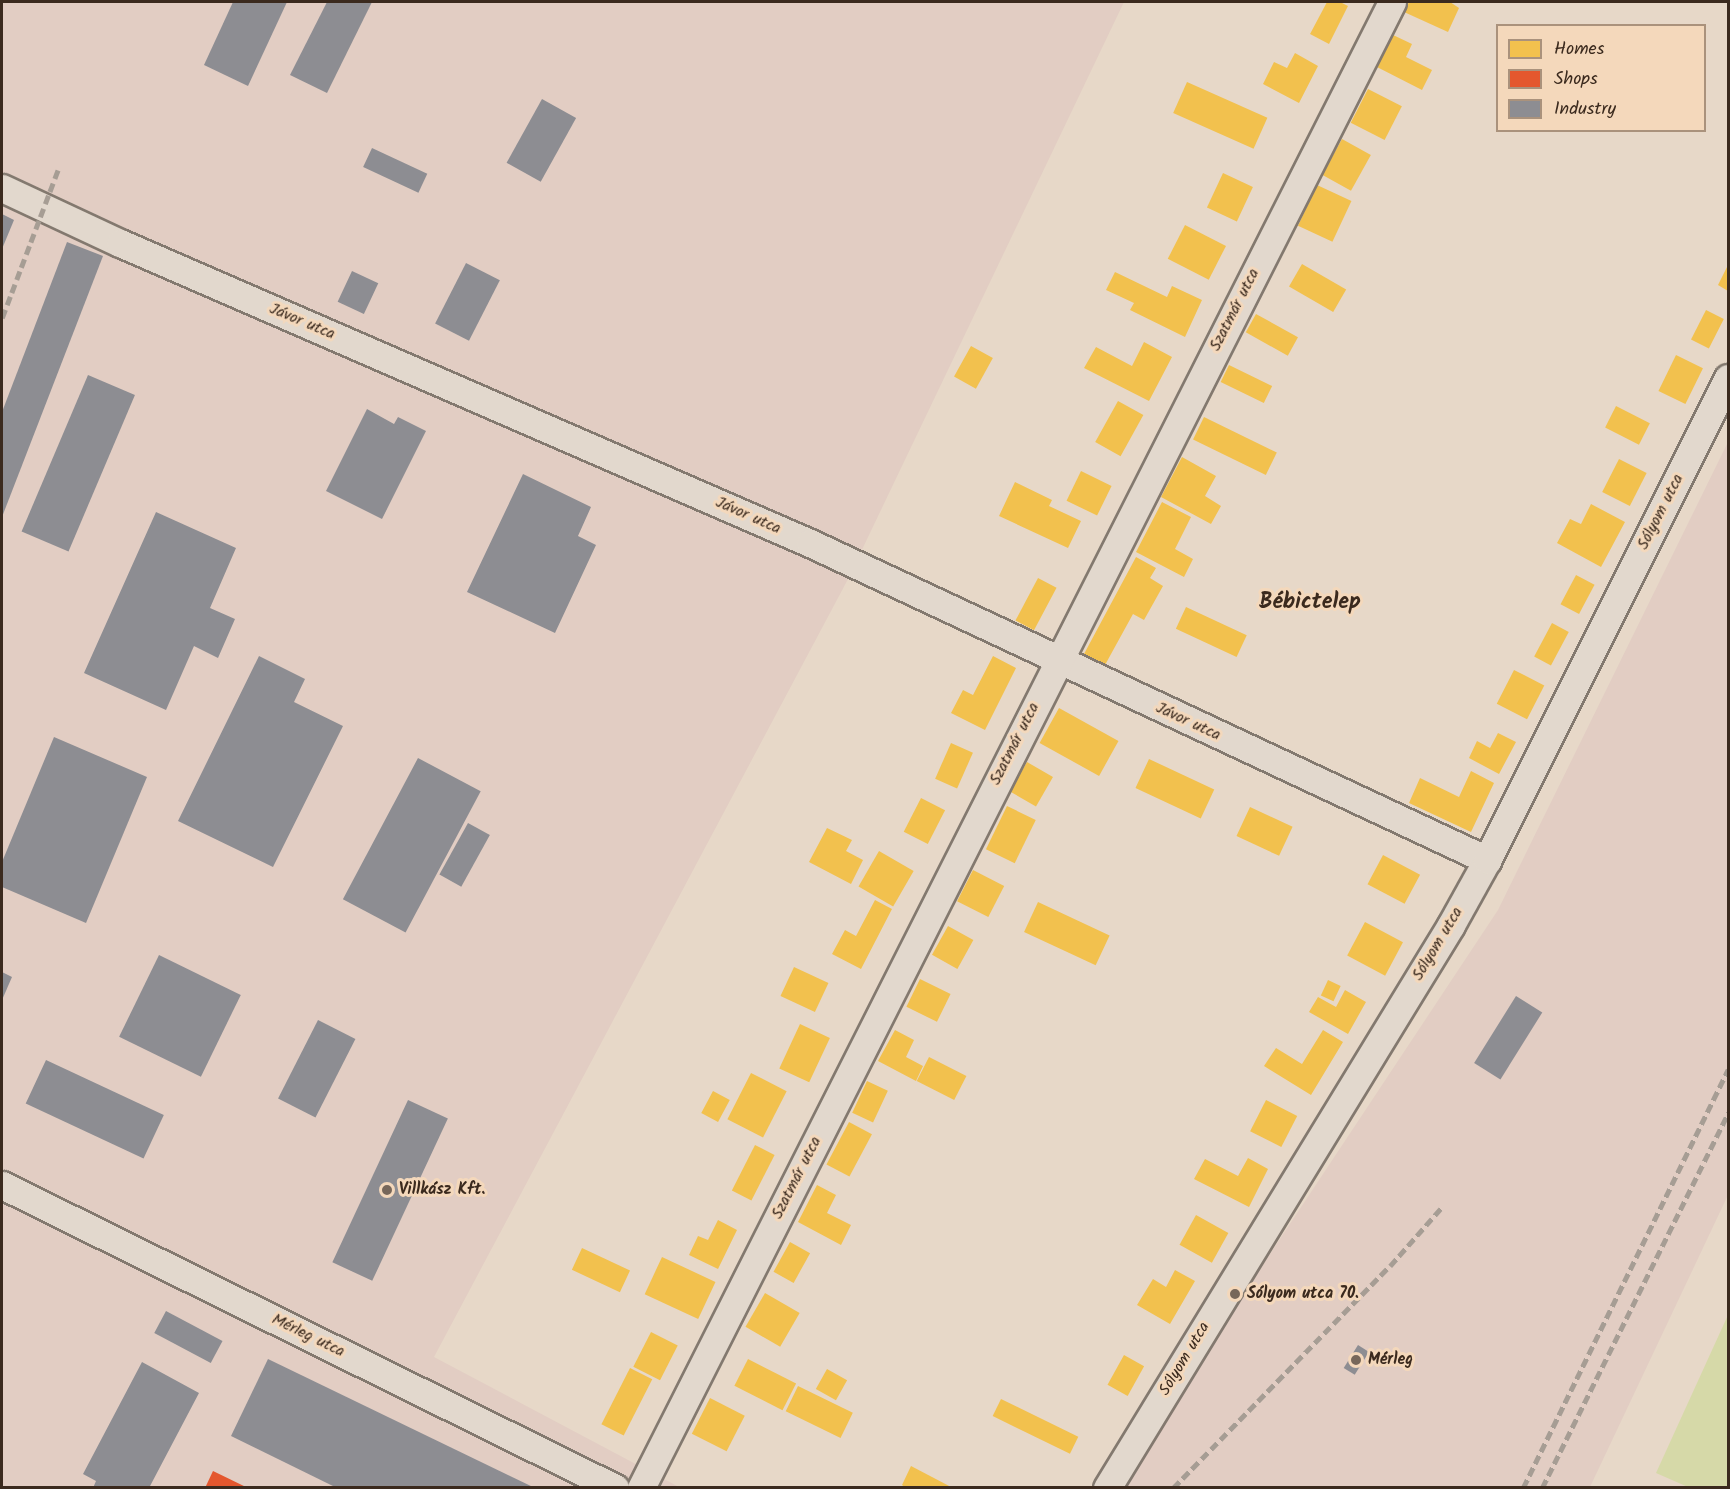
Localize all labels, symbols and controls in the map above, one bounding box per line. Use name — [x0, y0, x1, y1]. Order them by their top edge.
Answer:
legend — [1496, 24, 1706, 132]
text: Homes — [1554, 35, 1604, 64]
text: Shops — [1554, 65, 1598, 94]
text: Industry — [1554, 95, 1616, 124]
street label: Szatmár utca — [1206, 266, 1264, 354]
street label: Jávor utca — [266, 300, 338, 344]
street label: Sólyom utca — [1634, 471, 1688, 553]
street label: Jávor utca — [712, 493, 784, 539]
district label: Bébictelep — [1259, 590, 1361, 616]
street label: Jávor utca — [1153, 699, 1223, 745]
street label: Szatmár utca — [986, 700, 1044, 788]
street label: Sólyom utca — [1409, 904, 1467, 984]
street label: Szatmár utca — [768, 1134, 826, 1222]
place label: Villkász Kft. — [399, 1180, 485, 1200]
marker: Villkász Kft. — [380, 1183, 394, 1197]
place label: Sólyom utca 70. — [1247, 1284, 1359, 1304]
marker: Sólyom utca 70. — [1228, 1287, 1242, 1301]
street label: Mérleg utca — [268, 1310, 348, 1362]
street label: Sólyom utca — [1156, 1319, 1214, 1399]
place label: Mérleg — [1368, 1350, 1413, 1370]
marker: Mérleg — [1349, 1353, 1363, 1367]

